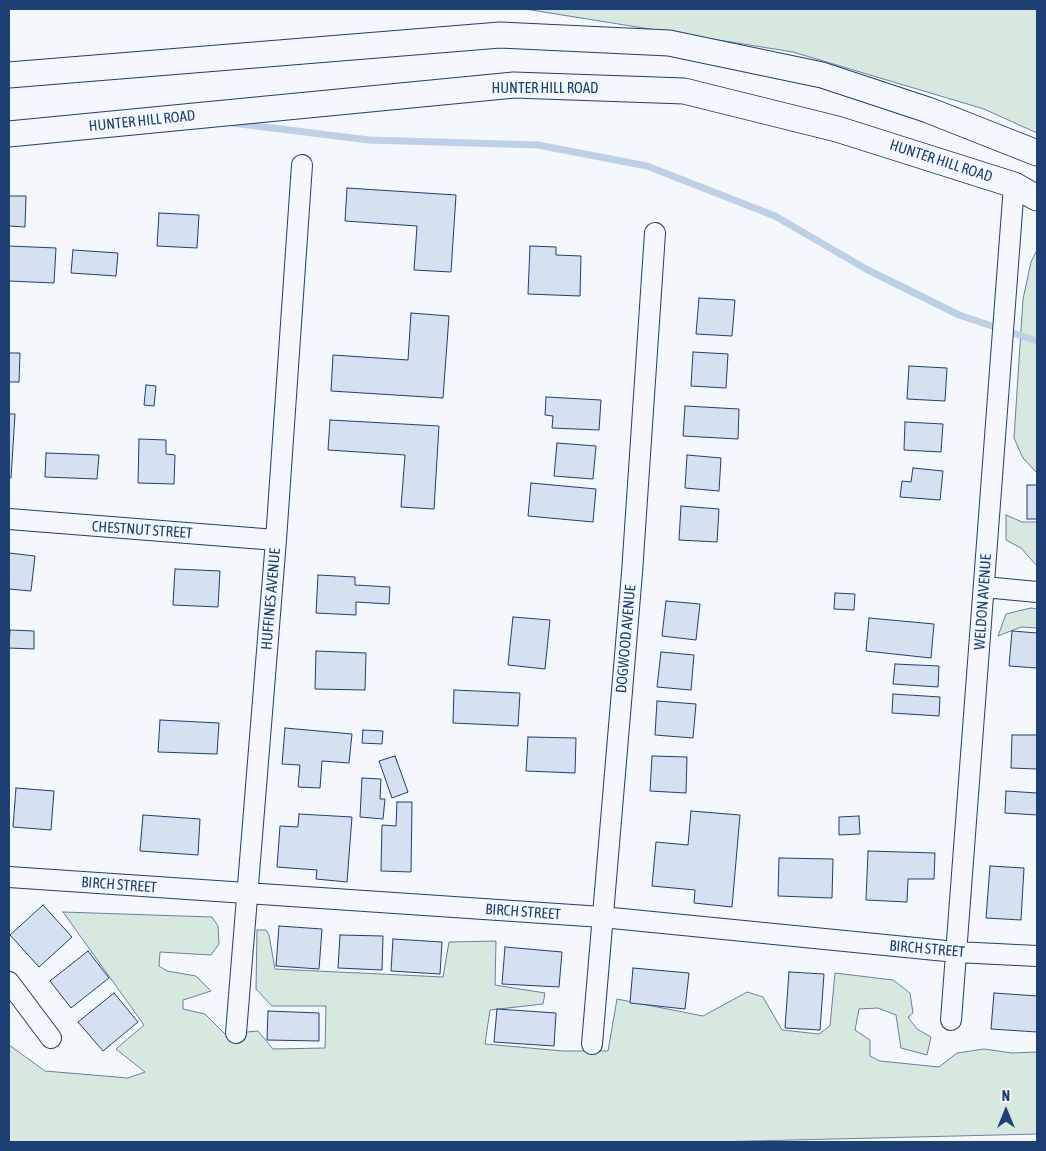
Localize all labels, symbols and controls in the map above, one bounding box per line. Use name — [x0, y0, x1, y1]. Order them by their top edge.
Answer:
street label: HUNTER HILL ROAD — [491, 79, 599, 97]
street label: HUNTER HILL ROAD — [88, 106, 196, 136]
street label: HUNTER HILL ROAD — [887, 136, 995, 186]
street label: CHESTNUT STREET — [91, 518, 193, 542]
street label: HUFFINES AVENUE — [258, 547, 284, 651]
street label: WELDON AVENUE — [971, 553, 995, 651]
street label: DOGWOOD AVENUE — [612, 584, 640, 694]
street label: BIRCH STREET — [81, 873, 157, 897]
street label: BIRCH STREET — [485, 900, 561, 924]
street label: BIRCH STREET — [889, 937, 965, 961]
north arrow — [981, 1086, 1031, 1136]
text: N — [1002, 1088, 1010, 1104]

